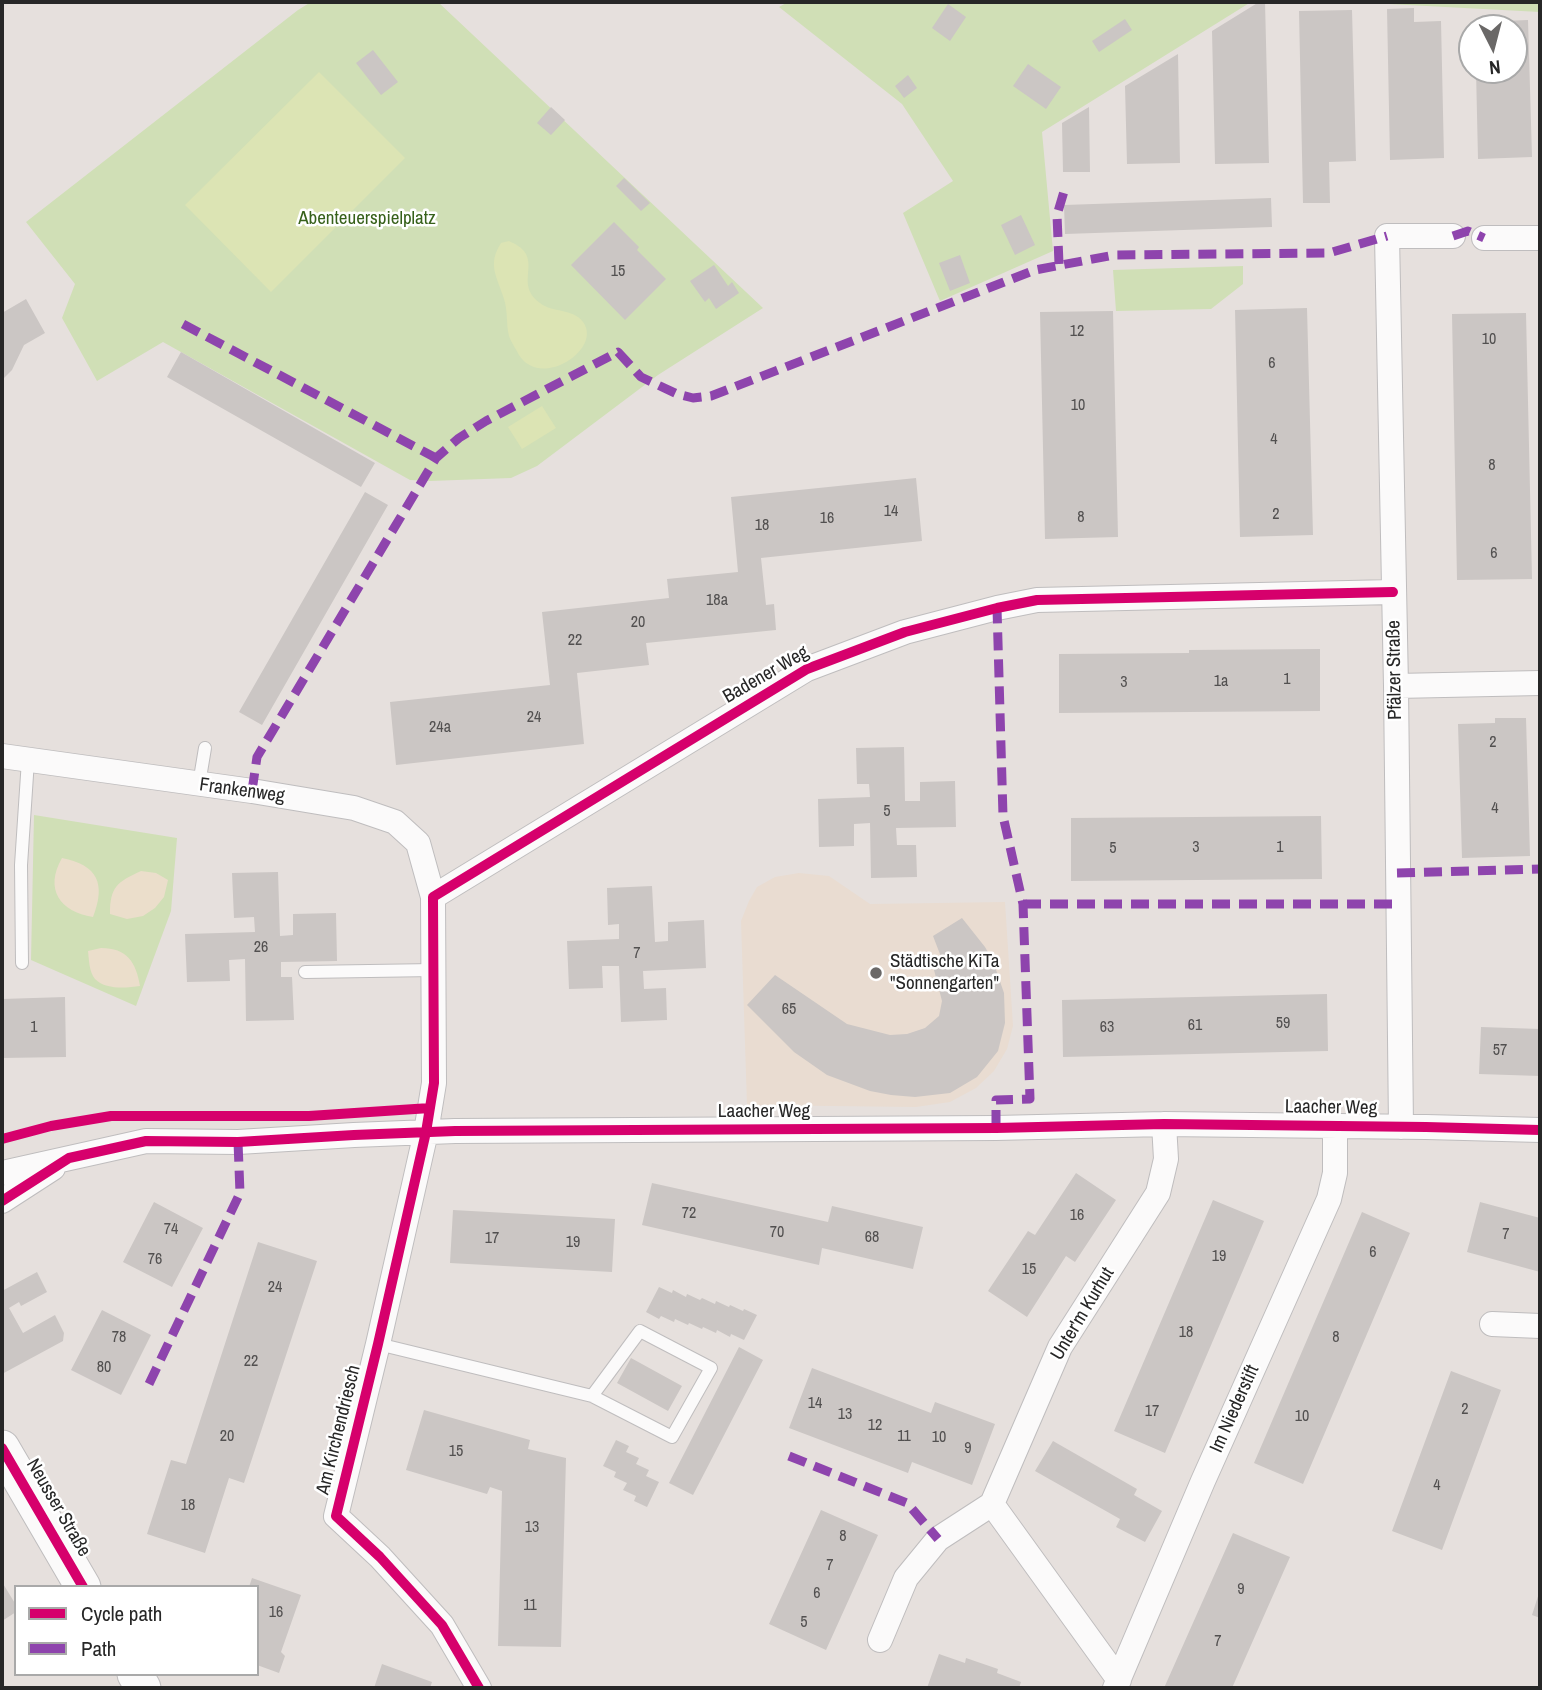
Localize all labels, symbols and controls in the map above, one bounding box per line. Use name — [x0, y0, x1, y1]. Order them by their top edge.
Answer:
north arrow — [1458, 14, 1528, 84]
text: N — [1488, 54, 1502, 81]
park label: Abenteuerspielplatz — [298, 208, 436, 230]
house number: 15 — [611, 262, 625, 282]
house number: 12 — [1070, 322, 1084, 342]
house number: 10 — [1482, 330, 1496, 350]
house number: 6 — [1268, 354, 1276, 374]
house number: 10 — [1071, 396, 1085, 416]
house number: 4 — [1270, 430, 1278, 450]
house number: 8 — [1488, 456, 1496, 476]
house number: 14 — [884, 502, 898, 522]
house number: 2 — [1272, 505, 1280, 525]
house number: 8 — [1077, 508, 1085, 528]
house number: 16 — [820, 509, 834, 529]
house number: 18 — [755, 516, 769, 536]
house number: 6 — [1490, 544, 1498, 564]
house number: 18a — [706, 591, 728, 611]
house number: 20 — [631, 613, 645, 633]
street label: Pfälzer Straße — [1383, 620, 1407, 720]
house number: 22 — [568, 631, 582, 651]
street label: Badener Weg — [719, 641, 813, 709]
house number: 1 — [1283, 670, 1291, 690]
house number: 1a — [1214, 672, 1228, 692]
house number: 3 — [1120, 673, 1128, 693]
house number: 24 — [527, 708, 541, 728]
house number: 24a — [429, 718, 451, 738]
house number: 2 — [1489, 733, 1497, 753]
street label: Frankenweg — [198, 774, 286, 808]
house number: 4 — [1491, 799, 1499, 819]
house number: 5 — [883, 802, 891, 822]
house number: 3 — [1192, 838, 1200, 858]
house number: 1 — [1276, 838, 1284, 858]
house number: 5 — [1109, 839, 1117, 859]
house number: 26 — [254, 938, 268, 958]
house number: 7 — [633, 944, 641, 964]
place label: Städtische KiTa "Sonnengarten" — [890, 951, 999, 995]
marker: Städtische KiTa "Sonnengarten" — [868, 965, 884, 981]
house number: 65 — [782, 1000, 796, 1020]
house number: 59 — [1276, 1014, 1290, 1034]
house number: 61 — [1188, 1016, 1202, 1036]
house number: 1 — [30, 1018, 38, 1038]
house number: 63 — [1100, 1018, 1114, 1038]
house number: 57 — [1493, 1041, 1507, 1061]
street label: Laacher Weg — [1285, 1096, 1377, 1120]
street label: Laacher Weg — [718, 1101, 810, 1123]
house number: 72 — [682, 1204, 696, 1224]
house number: 16 — [1070, 1206, 1084, 1226]
house number: 74 — [164, 1220, 178, 1240]
house number: 70 — [770, 1223, 784, 1243]
house number: 7 — [1502, 1225, 1510, 1245]
house number: 68 — [865, 1228, 879, 1248]
house number: 17 — [485, 1229, 499, 1249]
house number: 19 — [566, 1233, 580, 1253]
house number: 6 — [1369, 1243, 1377, 1263]
house number: 19 — [1212, 1247, 1226, 1267]
house number: 76 — [148, 1250, 162, 1270]
house number: 15 — [1022, 1260, 1036, 1280]
street label: Unter'm Kurhut — [1046, 1263, 1120, 1365]
house number: 24 — [268, 1278, 282, 1298]
house number: 18 — [1179, 1323, 1193, 1343]
house number: 78 — [112, 1328, 126, 1348]
house number: 8 — [1332, 1328, 1340, 1348]
house number: 22 — [244, 1352, 258, 1372]
house number: 80 — [97, 1358, 111, 1378]
street label: Im Niederstift — [1206, 1362, 1264, 1456]
street label: Am Kirchendriesch — [312, 1363, 366, 1497]
house number: 14 — [808, 1394, 822, 1414]
house number: 2 — [1461, 1400, 1469, 1420]
house number: 17 — [1145, 1402, 1159, 1422]
house number: 13 — [838, 1405, 852, 1425]
house number: 10 — [1295, 1407, 1309, 1427]
house number: 12 — [868, 1416, 882, 1436]
house number: 20 — [220, 1427, 234, 1447]
house number: 11 — [897, 1427, 911, 1447]
house number: 10 — [932, 1428, 946, 1448]
house number: 9 — [964, 1439, 972, 1459]
house number: 15 — [449, 1442, 463, 1462]
street label: Neusser Straße — [21, 1455, 95, 1561]
house number: 4 — [1433, 1476, 1441, 1496]
house number: 18 — [181, 1496, 195, 1516]
house number: 13 — [525, 1518, 539, 1538]
house number: 8 — [839, 1527, 847, 1547]
house number: 7 — [826, 1556, 834, 1576]
house number: 9 — [1237, 1580, 1245, 1600]
house number: 6 — [813, 1584, 821, 1604]
legend — [14, 1585, 259, 1676]
house number: 11 — [523, 1596, 537, 1616]
text: Cycle path — [81, 1599, 162, 1628]
house number: 16 — [269, 1603, 283, 1623]
house number: 5 — [800, 1613, 808, 1633]
house number: 7 — [1214, 1632, 1222, 1652]
text: Path — [81, 1634, 116, 1663]

